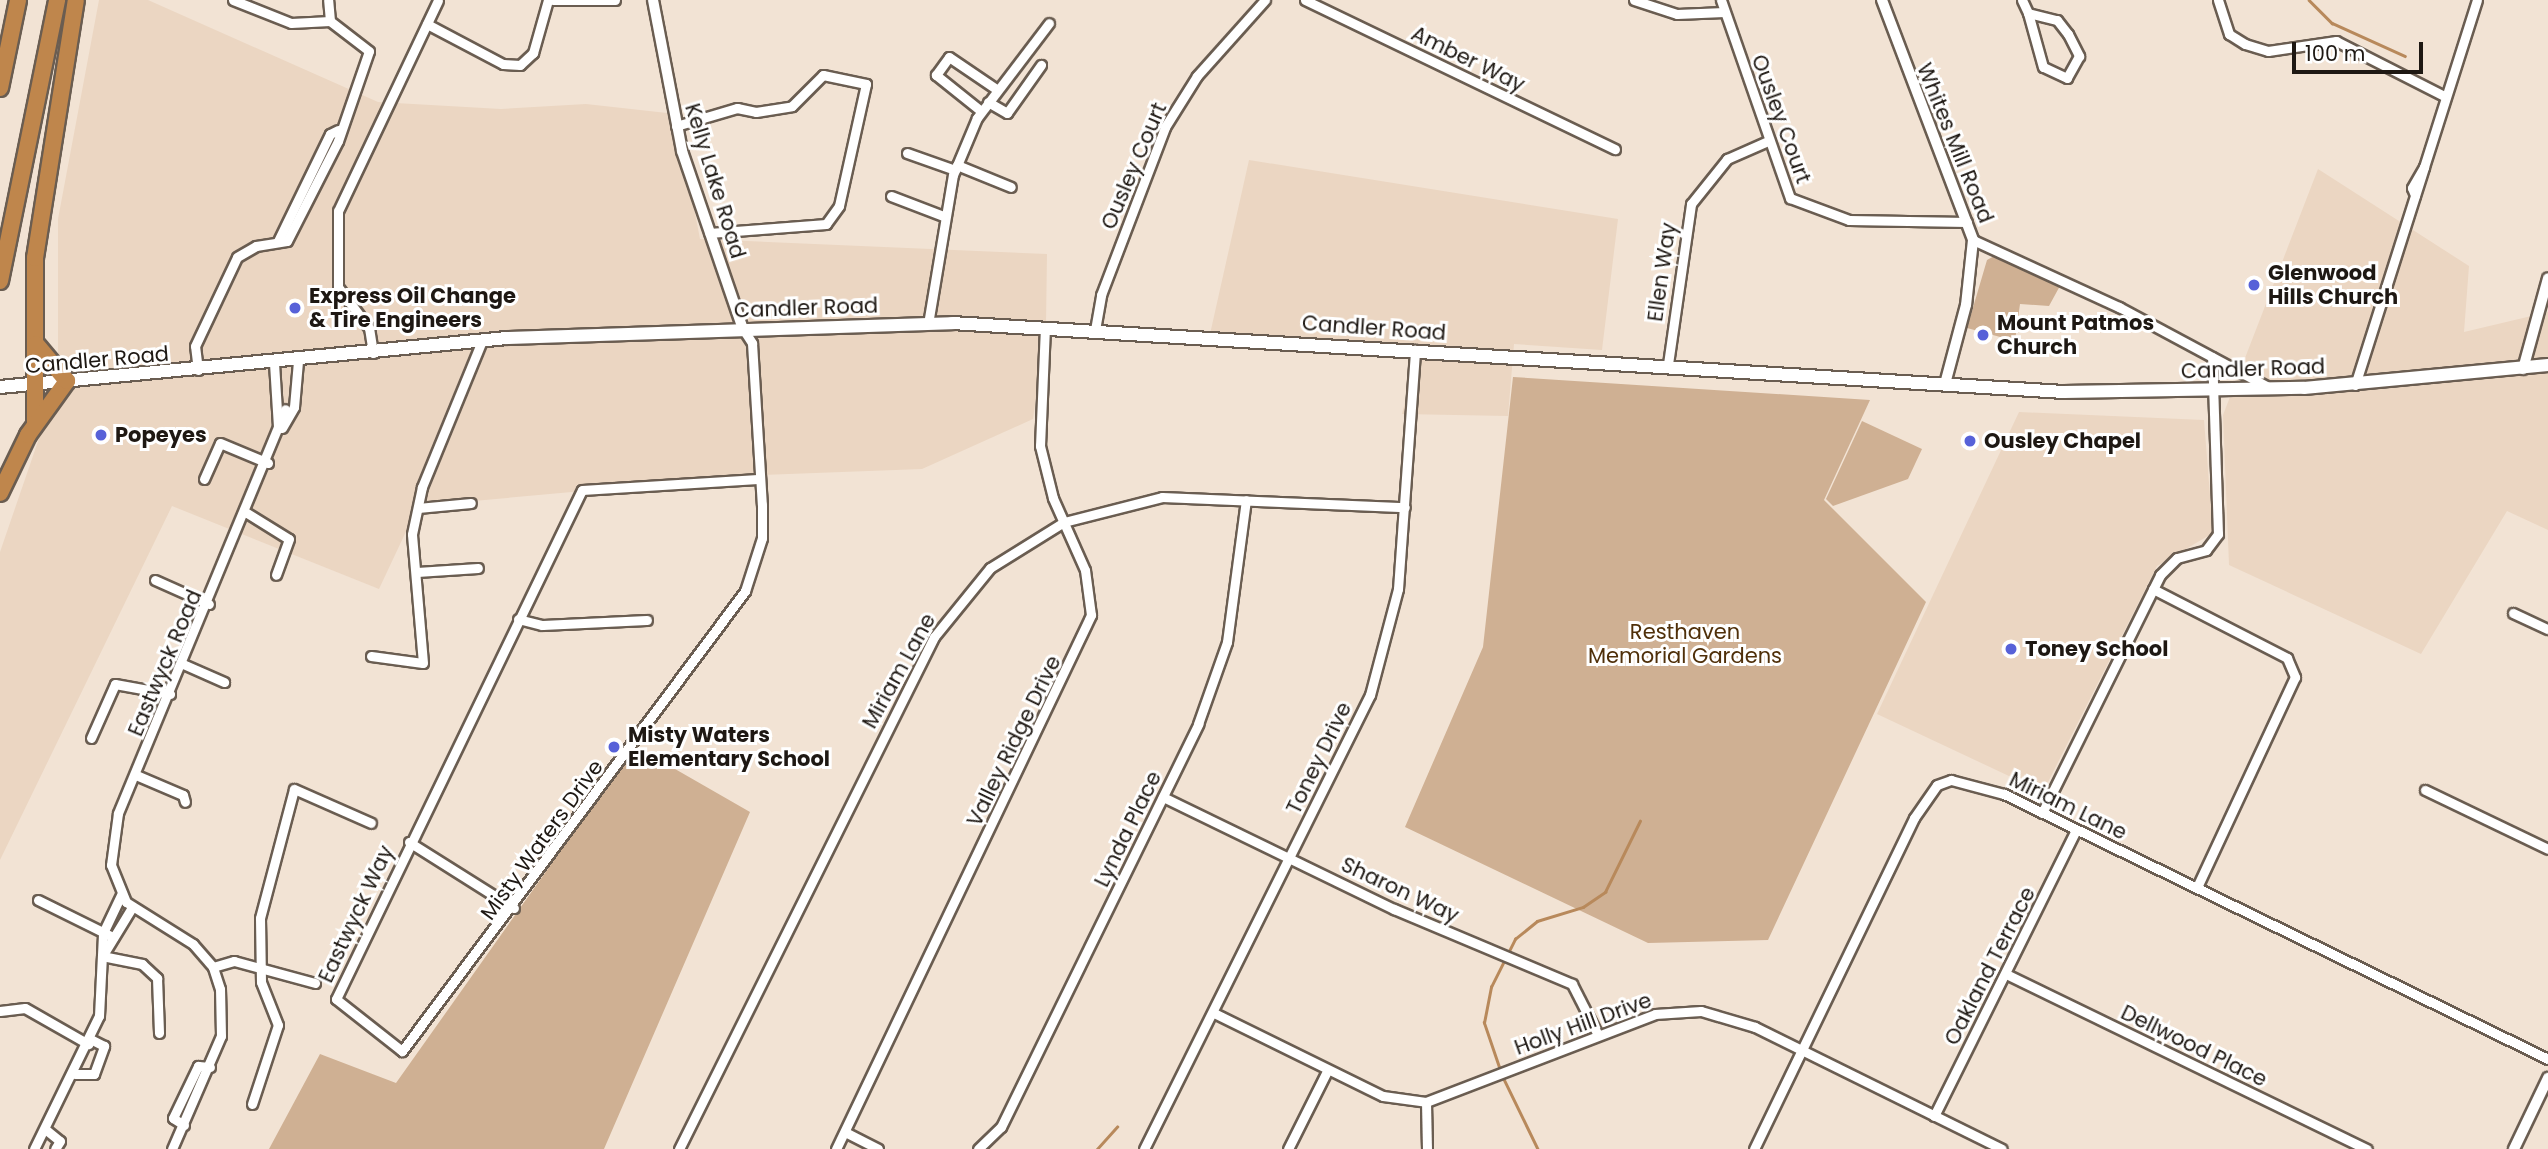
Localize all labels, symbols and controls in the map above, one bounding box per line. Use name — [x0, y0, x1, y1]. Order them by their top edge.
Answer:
street label: Amber Way — [1407, 21, 1529, 97]
scale bar — [2296, 28, 2427, 72]
text: 100 m — [2305, 39, 2365, 68]
street label: Ousley Court — [1746, 51, 1816, 187]
street label: Whites Mill Road — [1911, 59, 1999, 227]
street label: Ousley Court — [1096, 99, 1172, 233]
street label: Kelly Lake Road — [679, 100, 751, 262]
street label: Ellen Way — [1643, 221, 1681, 323]
place label: Glenwood Hills Church — [2268, 260, 2398, 310]
marker: Glenwood Hills Church — [2246, 277, 2262, 293]
place label: Express Oil Change & Tire Engineers — [309, 283, 516, 333]
street label: Candler Road — [733, 293, 879, 323]
marker: Express Oil Change & Tire Engineers — [287, 300, 303, 316]
street label: Candler Road — [1301, 310, 1447, 346]
place label: Mount Patmos Church — [1997, 310, 2154, 360]
marker: Mount Patmos Church — [1975, 327, 1991, 343]
street label: Candler Road — [24, 341, 170, 379]
street label: Candler Road — [2180, 354, 2326, 384]
place label: Popeyes — [115, 422, 207, 448]
marker: Popeyes — [93, 427, 109, 443]
place label: Ousley Chapel — [1984, 428, 2141, 454]
marker: Ousley Chapel — [1962, 433, 1978, 449]
street label: Eastwyck Road — [123, 586, 207, 740]
street label: Miriam Lane — [857, 609, 941, 733]
park label: Resthaven Memorial Gardens — [1588, 619, 1782, 669]
place label: Toney School — [2025, 636, 2168, 662]
marker: Toney School — [2003, 641, 2019, 657]
street label: Valley Ridge Drive — [962, 652, 1066, 830]
street label: Toney Drive — [1281, 698, 1357, 818]
place label: Misty Waters Elementary School — [628, 722, 830, 772]
marker: Misty Waters Elementary School — [606, 739, 622, 755]
street label: Misty Waters Drive — [475, 755, 609, 925]
street label: Lynda Place — [1089, 767, 1167, 891]
street label: Miriam Lane — [2005, 767, 2131, 845]
street label: Eastwyck Way — [313, 841, 399, 987]
street label: Sharon Way — [1337, 852, 1463, 928]
street label: Oakland Terrace — [1939, 883, 2041, 1049]
street label: Holly Hill Drive — [1511, 988, 1655, 1060]
street label: Dellwood Place — [2117, 1000, 2271, 1092]

